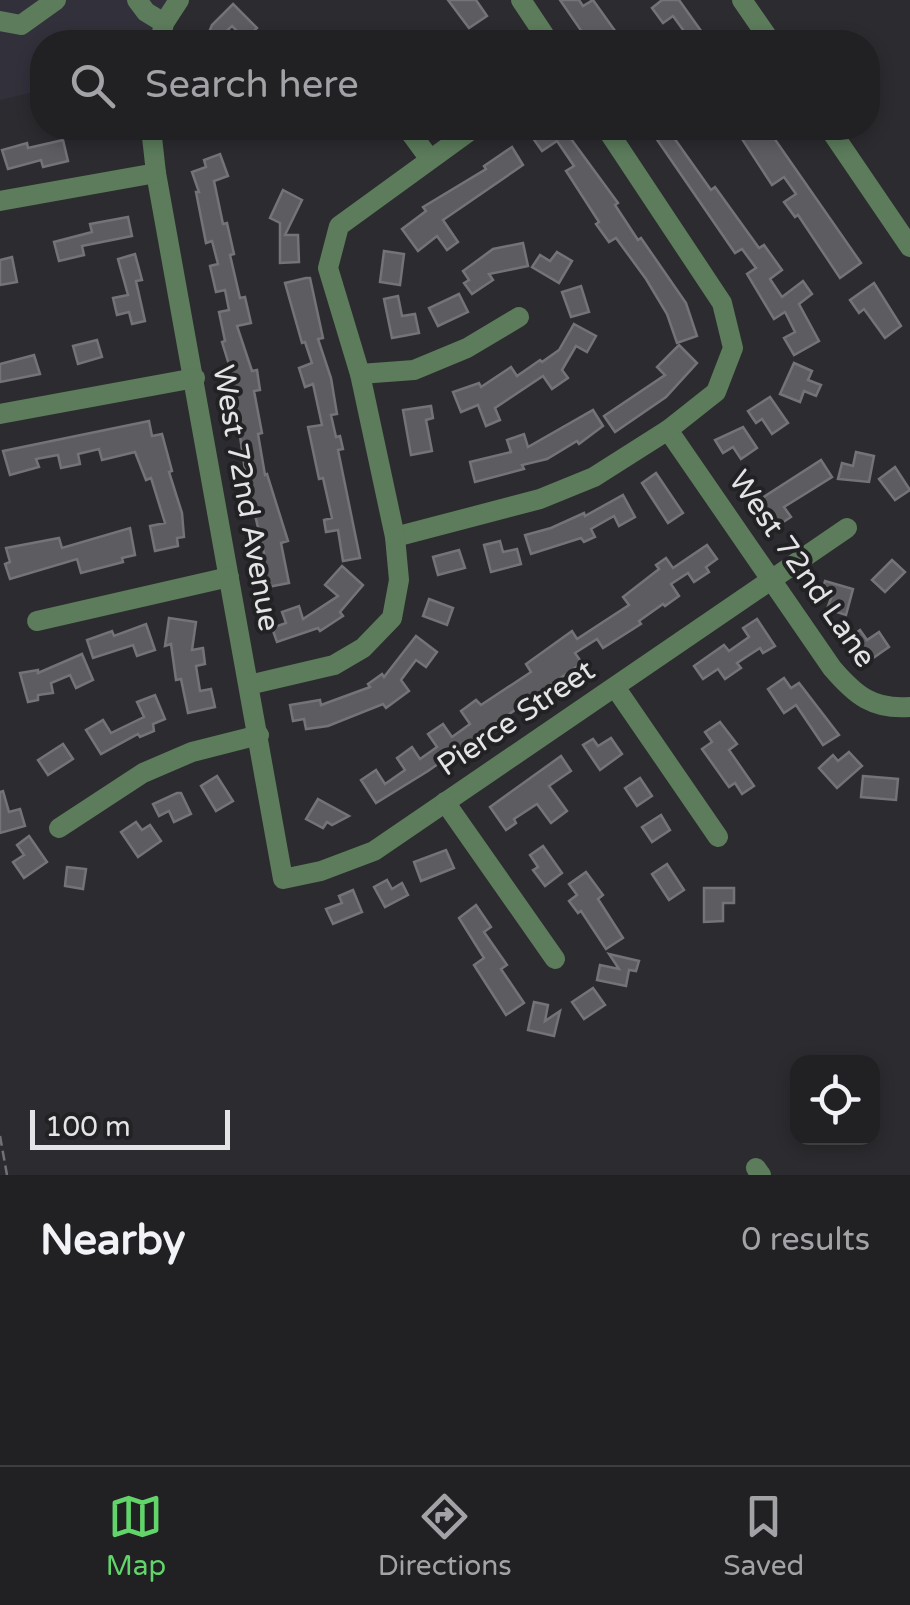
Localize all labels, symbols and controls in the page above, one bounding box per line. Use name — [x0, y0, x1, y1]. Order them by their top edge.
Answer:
search box — [30, 30, 880, 140]
icon: search — [65, 58, 120, 113]
text: Search here — [145, 62, 359, 108]
street label: West 72nd Avenue — [204, 362, 288, 634]
street label: West 72nd Lane — [720, 464, 884, 674]
street label: Pierce Street — [430, 652, 602, 784]
map controls — [790, 1055, 880, 1145]
button: locate — [790, 1055, 880, 1145]
scale bar — [30, 1105, 230, 1150]
text: 100 m — [45, 1110, 131, 1144]
text: Nearby — [40, 1215, 185, 1266]
text: 0 results — [741, 1221, 870, 1259]
tab: Map — [106, 1489, 166, 1583]
tab: Directions — [378, 1489, 512, 1583]
tab: Saved — [723, 1489, 804, 1583]

